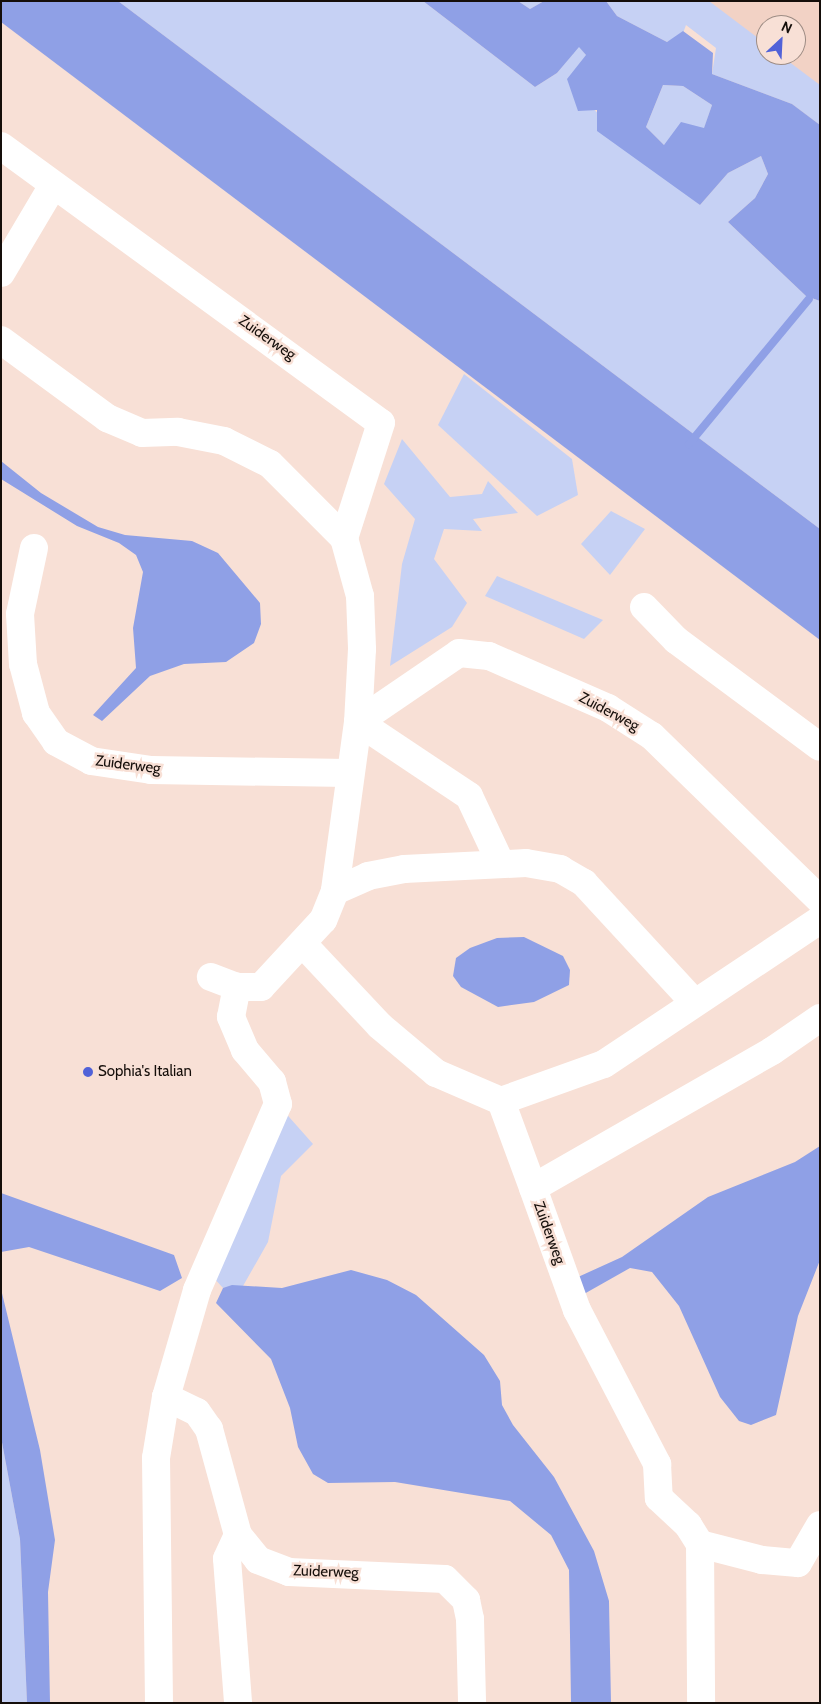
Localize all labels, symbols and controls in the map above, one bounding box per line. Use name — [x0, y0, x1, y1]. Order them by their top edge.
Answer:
north arrow — [756, 15, 806, 65]
text: N — [779, 17, 795, 38]
street label: Zuiderweg — [235, 312, 299, 364]
street label: Zuiderweg — [576, 689, 642, 735]
street label: Zuiderweg — [94, 752, 162, 778]
place label: Sophia's Italian — [98, 1063, 192, 1081]
marker: Sophia's Italian — [82, 1066, 94, 1078]
street label: Zuiderweg — [529, 1199, 569, 1267]
street label: Zuiderweg — [293, 1562, 359, 1582]

